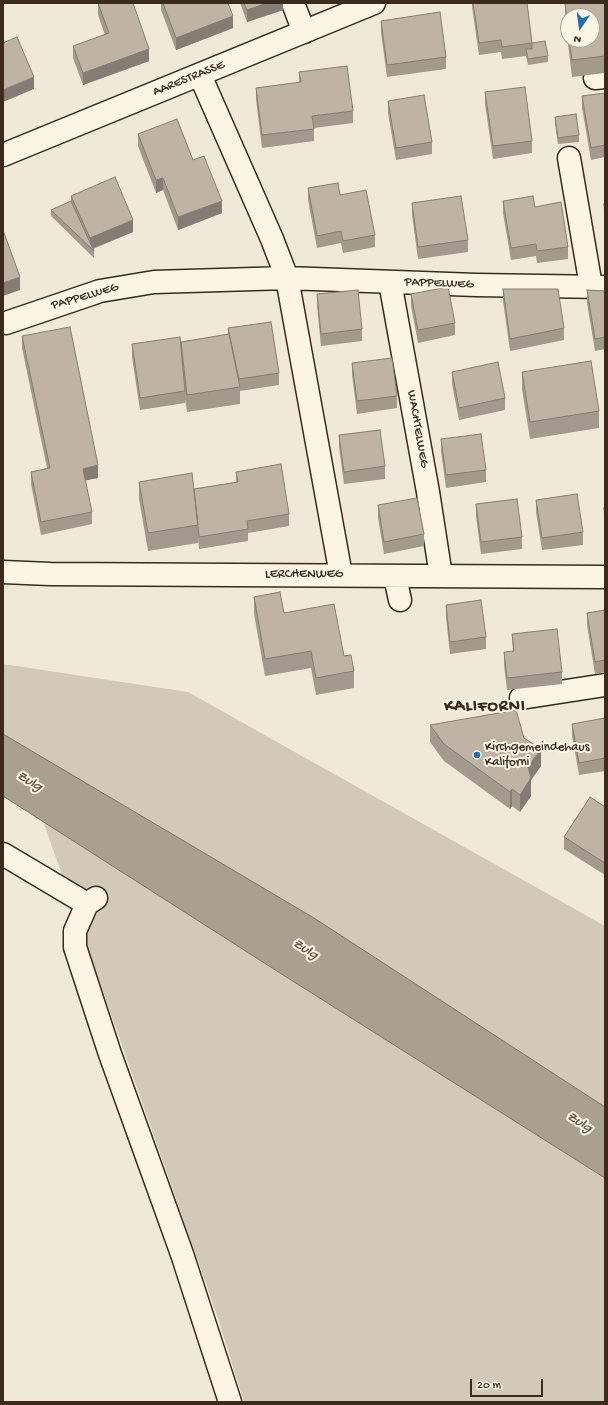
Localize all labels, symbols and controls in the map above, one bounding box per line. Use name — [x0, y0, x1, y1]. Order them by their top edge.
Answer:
north arrow — [560, 8, 600, 48]
text: N — [573, 32, 582, 45]
street label: AARESTRASSE — [151, 58, 227, 100]
street label: PAPPELWEG — [404, 275, 474, 293]
street label: PAPPELWEG — [49, 280, 121, 314]
street label: WACHTELWEG — [403, 389, 431, 469]
street label: LERCHENWEG — [265, 567, 343, 583]
district label: KALIFORNI — [444, 697, 526, 717]
place label: Kirchgemeindehaus Kaliforni — [485, 740, 589, 771]
marker: Kirchgemeindehaus Kaliforni — [472, 750, 482, 760]
water label: Zulg — [13, 768, 45, 796]
water label: Zulg — [289, 936, 321, 964]
water label: Zulg — [563, 1109, 595, 1137]
scale bar — [472, 1371, 545, 1397]
text: 20 m — [477, 1379, 501, 1393]

